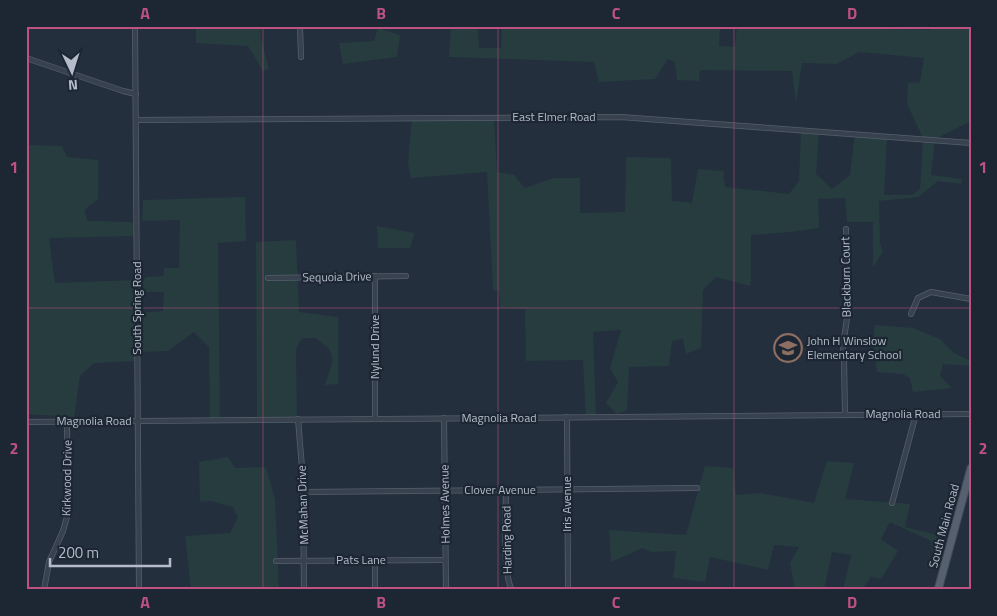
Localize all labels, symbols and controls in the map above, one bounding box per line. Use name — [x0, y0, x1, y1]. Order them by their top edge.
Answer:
text: A — [140, 1, 150, 25]
text: B — [376, 1, 386, 25]
text: C — [612, 1, 621, 25]
text: D — [847, 1, 857, 25]
north arrow — [48, 48, 98, 98]
text: N — [67, 75, 79, 96]
street label: East Elmer Road — [512, 107, 596, 126]
text: 1 — [10, 155, 18, 179]
text: 1 — [979, 155, 987, 179]
street label: Blackburn Court — [835, 236, 856, 317]
street label: South Spring Road — [127, 261, 146, 355]
street label: Sequoia Drive — [302, 266, 372, 287]
street label: Nylund Drive — [365, 315, 384, 379]
place label: John H Winslow Elementary School — [807, 331, 901, 364]
school or university icon: John H Winslow Elementary School — [773, 333, 803, 363]
street label: Magnolia Road — [865, 404, 941, 423]
street label: Magnolia Road — [461, 408, 537, 427]
street label: Magnolia Road — [56, 411, 132, 430]
text: 2 — [10, 436, 18, 460]
text: 2 — [979, 436, 987, 460]
street label: Kirkwood Drive — [56, 440, 77, 516]
street label: Holmes Avenue — [434, 464, 455, 544]
street label: McMahan Drive — [292, 465, 313, 545]
street label: Iris Avenue — [557, 476, 576, 532]
street label: Clover Avenue — [464, 480, 536, 499]
street label: South Main Road — [923, 482, 964, 570]
street label: Harding Road — [496, 506, 517, 574]
scale bar — [50, 536, 170, 568]
text: 200 m — [58, 541, 99, 564]
street label: Pats Lane — [336, 550, 386, 569]
text: A — [140, 590, 150, 614]
text: B — [376, 590, 386, 614]
text: C — [612, 590, 621, 614]
text: D — [847, 590, 857, 614]

